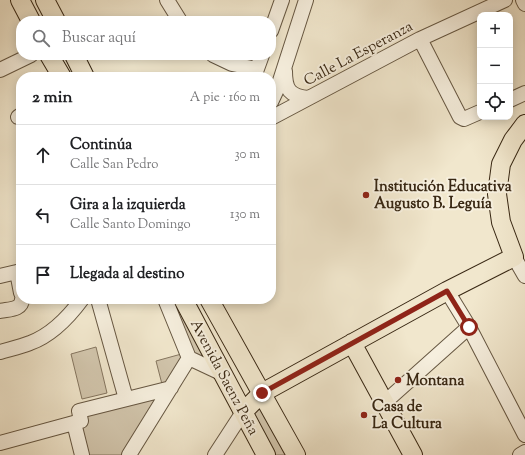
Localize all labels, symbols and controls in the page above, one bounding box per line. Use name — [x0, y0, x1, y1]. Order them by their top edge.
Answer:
map controls — [477, 12, 513, 120]
button: + — [477, 12, 513, 48]
search box — [16, 16, 276, 60]
street label: Calle La Esperanza — [301, 17, 417, 92]
icon: search — [30, 27, 52, 49]
text: Buscar aquí — [62, 28, 136, 49]
button: − — [477, 48, 513, 84]
button: locate — [477, 84, 513, 120]
text: 2 min — [32, 86, 73, 110]
text: A pie · 160 m — [190, 89, 260, 107]
text: Continúa — [70, 135, 132, 156]
icon: ahead — [32, 144, 54, 166]
text: 30 m — [234, 146, 260, 164]
text: Calle San Pedro — [70, 156, 158, 174]
place label: Institución Educativa Augusto B. Leguía — [374, 177, 512, 215]
marker: Institución Educativa Augusto B. Leguía — [361, 190, 371, 200]
text: Gira a la izquierda — [70, 195, 186, 216]
icon: left — [32, 204, 54, 226]
text: 130 m — [230, 206, 260, 224]
text: Calle Santo Domingo — [70, 216, 191, 234]
icon: arrive — [32, 264, 54, 286]
text: Llegada al destino — [70, 264, 185, 285]
street label: Avenida Saenz Peña — [184, 316, 263, 439]
route start — [460, 318, 478, 336]
place label: Montana — [406, 371, 464, 392]
marker: Montana — [393, 375, 403, 385]
route end — [253, 384, 271, 402]
place label: Casa de La Cultura — [372, 397, 442, 435]
marker: Casa de La Cultura — [359, 410, 369, 420]

